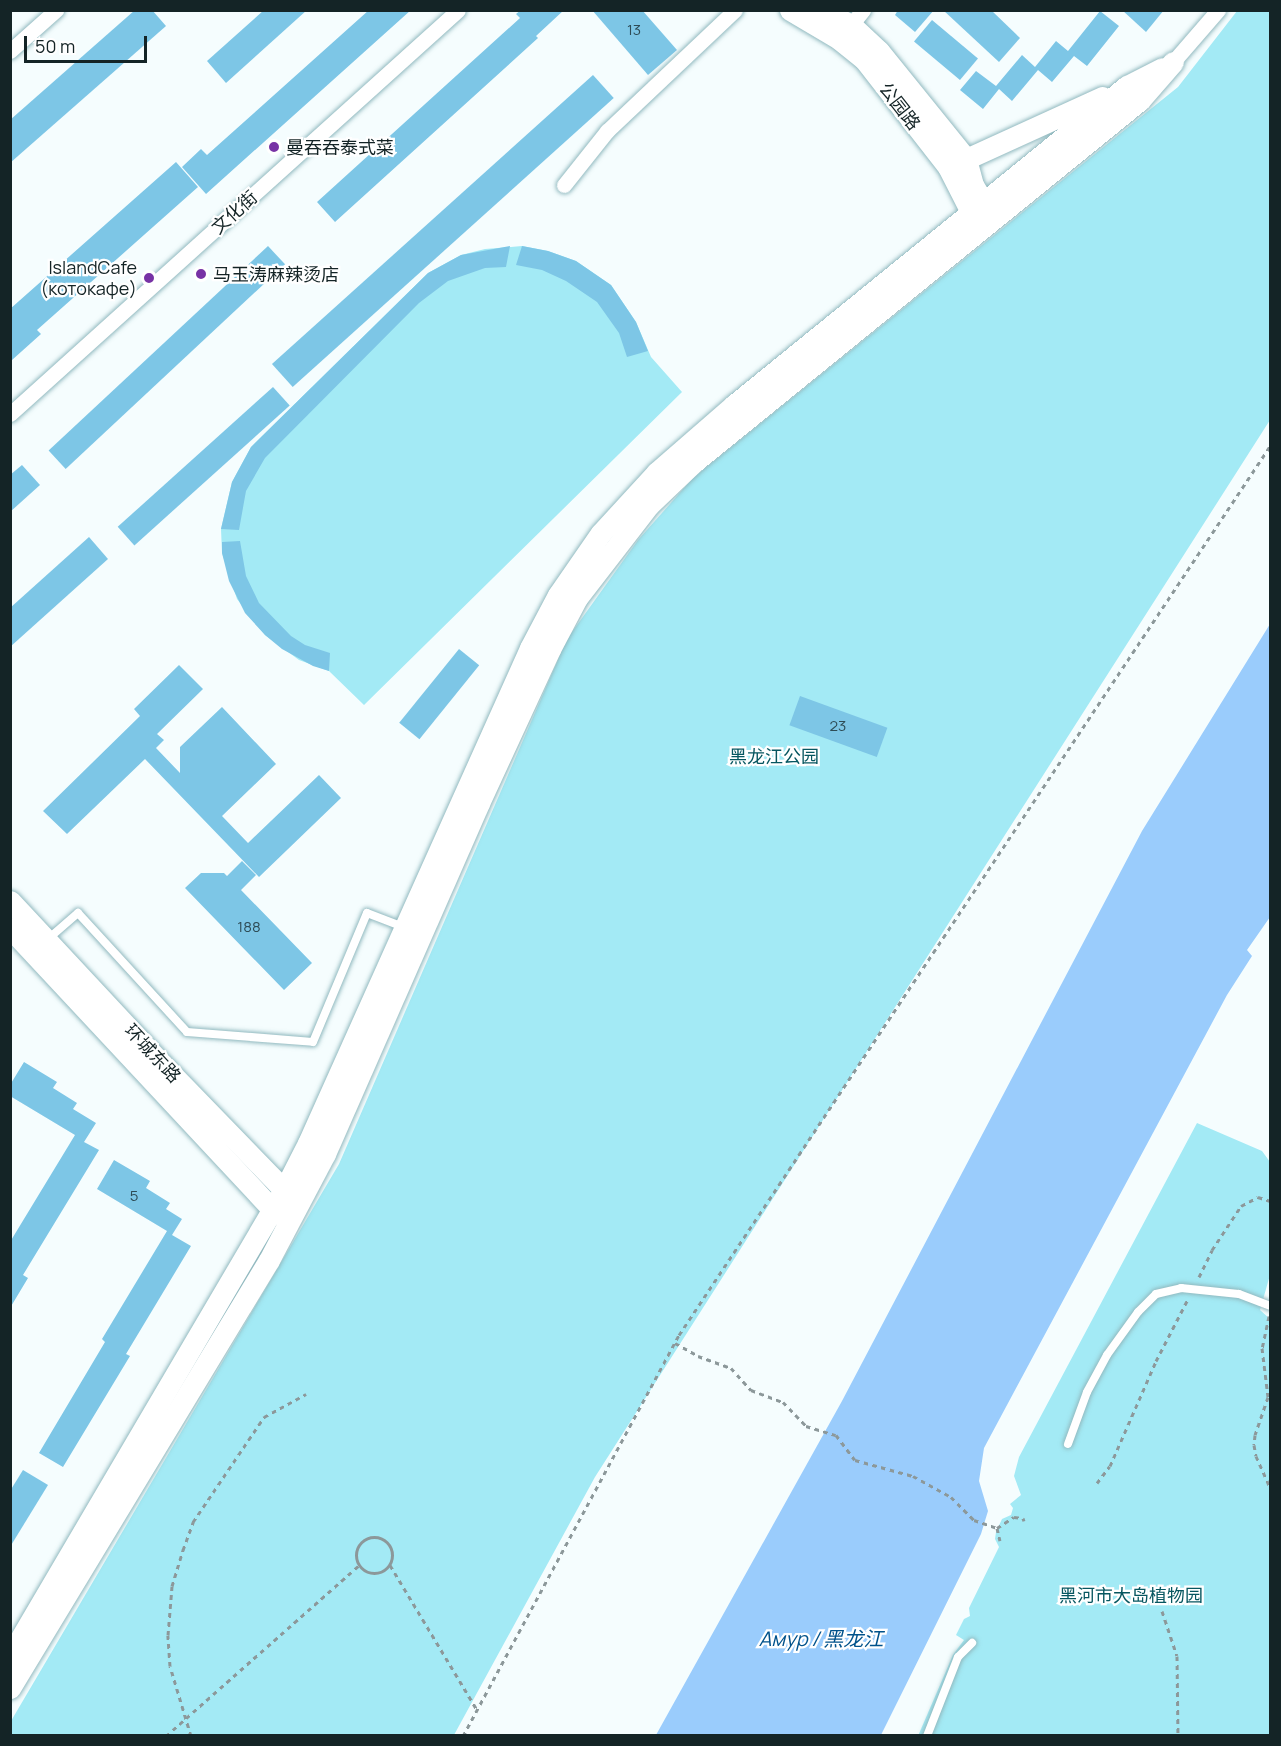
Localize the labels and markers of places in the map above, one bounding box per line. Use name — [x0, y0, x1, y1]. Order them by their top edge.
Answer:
place label: 曼吞吞泰式菜 — [286, 136, 394, 158]
marker: 曼吞吞泰式菜 — [267, 140, 281, 154]
place label: IslandCafe (котокафе) — [41, 257, 137, 300]
place label: 马玉涛麻辣烫店 — [213, 263, 339, 285]
marker: 马玉涛麻辣烫店 — [194, 267, 208, 281]
marker: IslandCafe (котокафе) — [142, 271, 156, 285]

